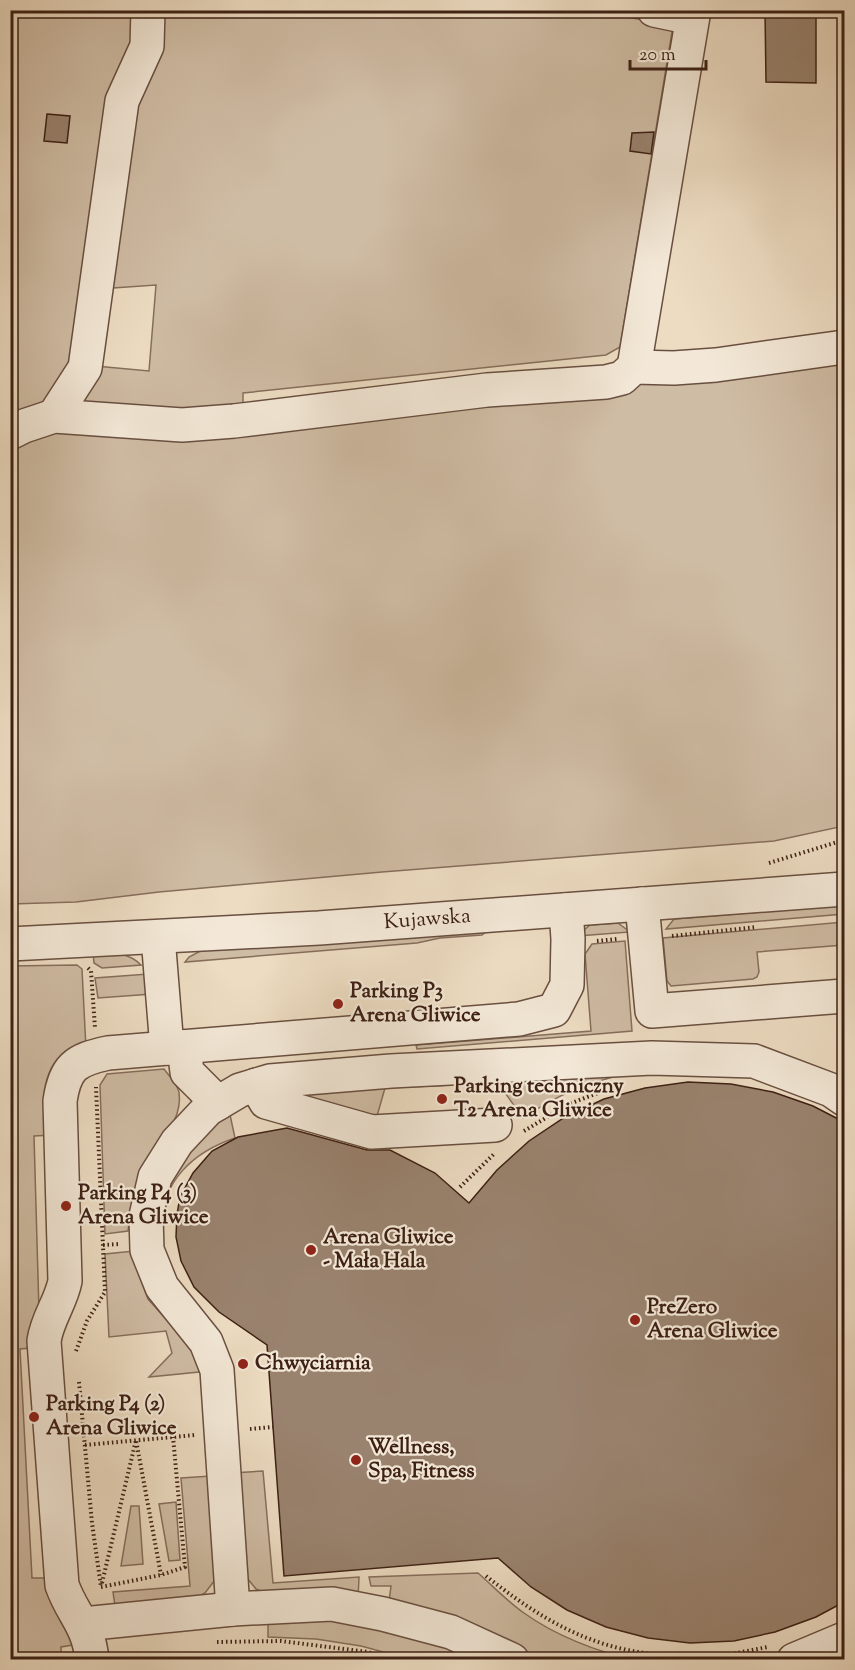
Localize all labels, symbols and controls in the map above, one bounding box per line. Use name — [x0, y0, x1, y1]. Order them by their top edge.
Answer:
scale bar — [630, 33, 706, 71]
text: 20 m — [639, 43, 676, 69]
street label: Kujawska — [383, 902, 472, 938]
place label: Parking P3 Arena Gliwice — [350, 977, 481, 1031]
marker: Parking P3 Arena Gliwice — [331, 997, 345, 1011]
place label: Parking techniczny T2 Arena Gliwice — [454, 1072, 624, 1126]
marker: Parking techniczny T2 Arena Gliwice — [435, 1092, 449, 1106]
place label: Parking P4 (3) Arena Gliwice — [78, 1179, 209, 1233]
marker: Parking P4 (3) Arena Gliwice — [59, 1199, 73, 1213]
place label: Arena Gliwice - Mała Hala — [323, 1223, 454, 1277]
marker: Arena Gliwice - Mała Hala — [304, 1243, 318, 1257]
place label: PreZero Arena Gliwice — [647, 1293, 778, 1347]
marker: PreZero Arena Gliwice — [628, 1313, 642, 1327]
place label: Chwyciarnia — [255, 1349, 371, 1379]
marker: Chwyciarnia — [236, 1357, 250, 1371]
place label: Parking P4 (2) Arena Gliwice — [46, 1390, 177, 1444]
marker: Parking P4 (2) Arena Gliwice — [27, 1410, 41, 1424]
place label: Wellness, Spa, Fitness — [368, 1433, 474, 1487]
marker: Wellness, Spa, Fitness — [349, 1453, 363, 1467]

